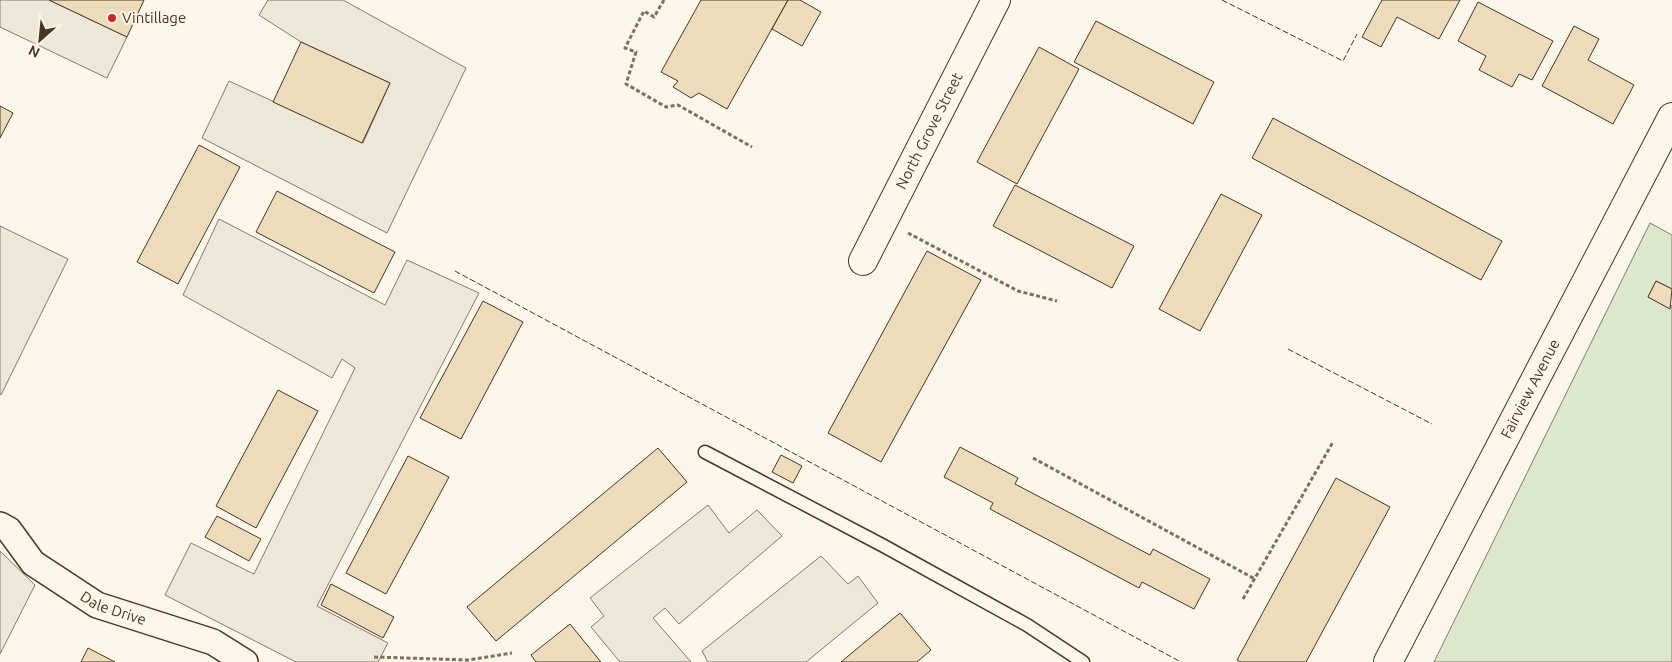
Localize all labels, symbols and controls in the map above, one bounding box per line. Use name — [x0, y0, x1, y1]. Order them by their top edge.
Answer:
place label: Vintillage — [122, 9, 186, 26]
marker: Vintillage — [106, 12, 118, 24]
north arrow — [15, 15, 65, 65]
text: N — [26, 42, 42, 61]
street label: North Grove Street — [892, 70, 966, 192]
street label: Fairview Avenue — [1497, 336, 1563, 441]
street label: Dale Drive — [77, 587, 148, 628]

